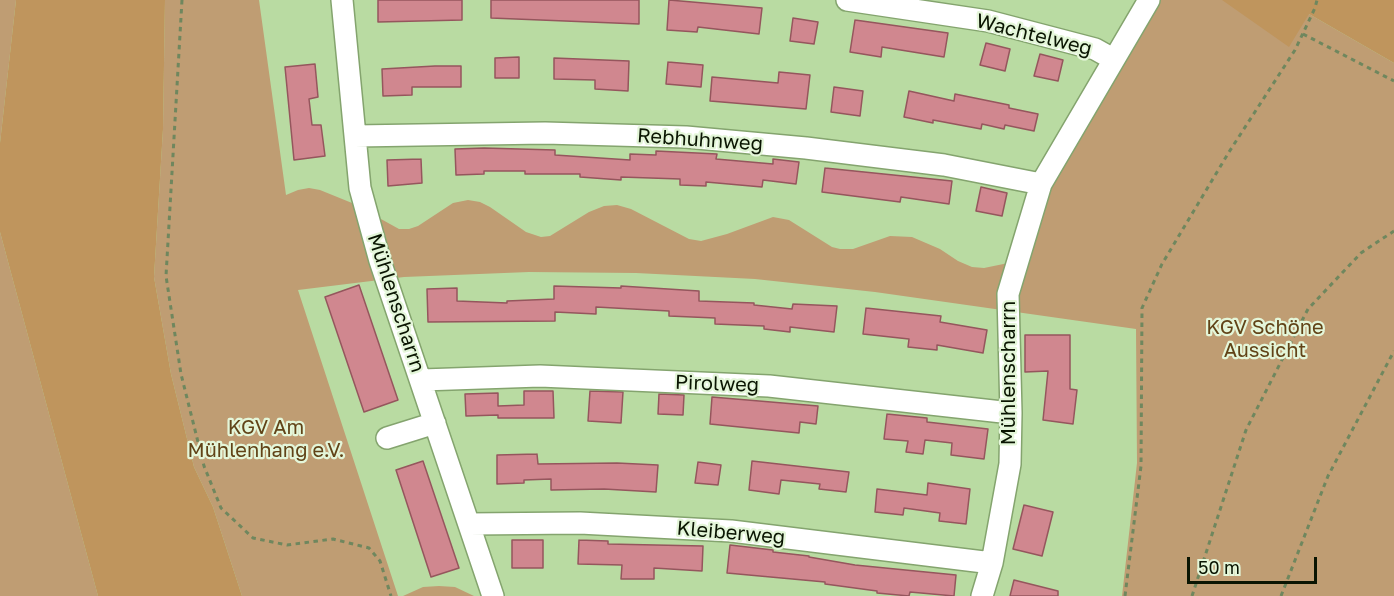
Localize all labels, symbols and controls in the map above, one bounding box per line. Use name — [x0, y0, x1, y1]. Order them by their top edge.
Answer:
street label: Wachtelweg — [974, 9, 1094, 61]
street label: Rebhuhnweg — [636, 124, 764, 156]
street label: Mühlenscharrn — [362, 230, 430, 376]
street label: Mühlenscharrn — [997, 301, 1021, 445]
park label: KGV Schöne Aussicht — [1206, 316, 1324, 363]
street label: Pirolweg — [675, 371, 759, 397]
park label: KGV Am Mühlenhang e.V. — [188, 416, 344, 463]
street label: Kleiberweg — [676, 516, 786, 550]
scale bar — [1190, 545, 1320, 583]
text: 50 m — [1198, 556, 1240, 578]

